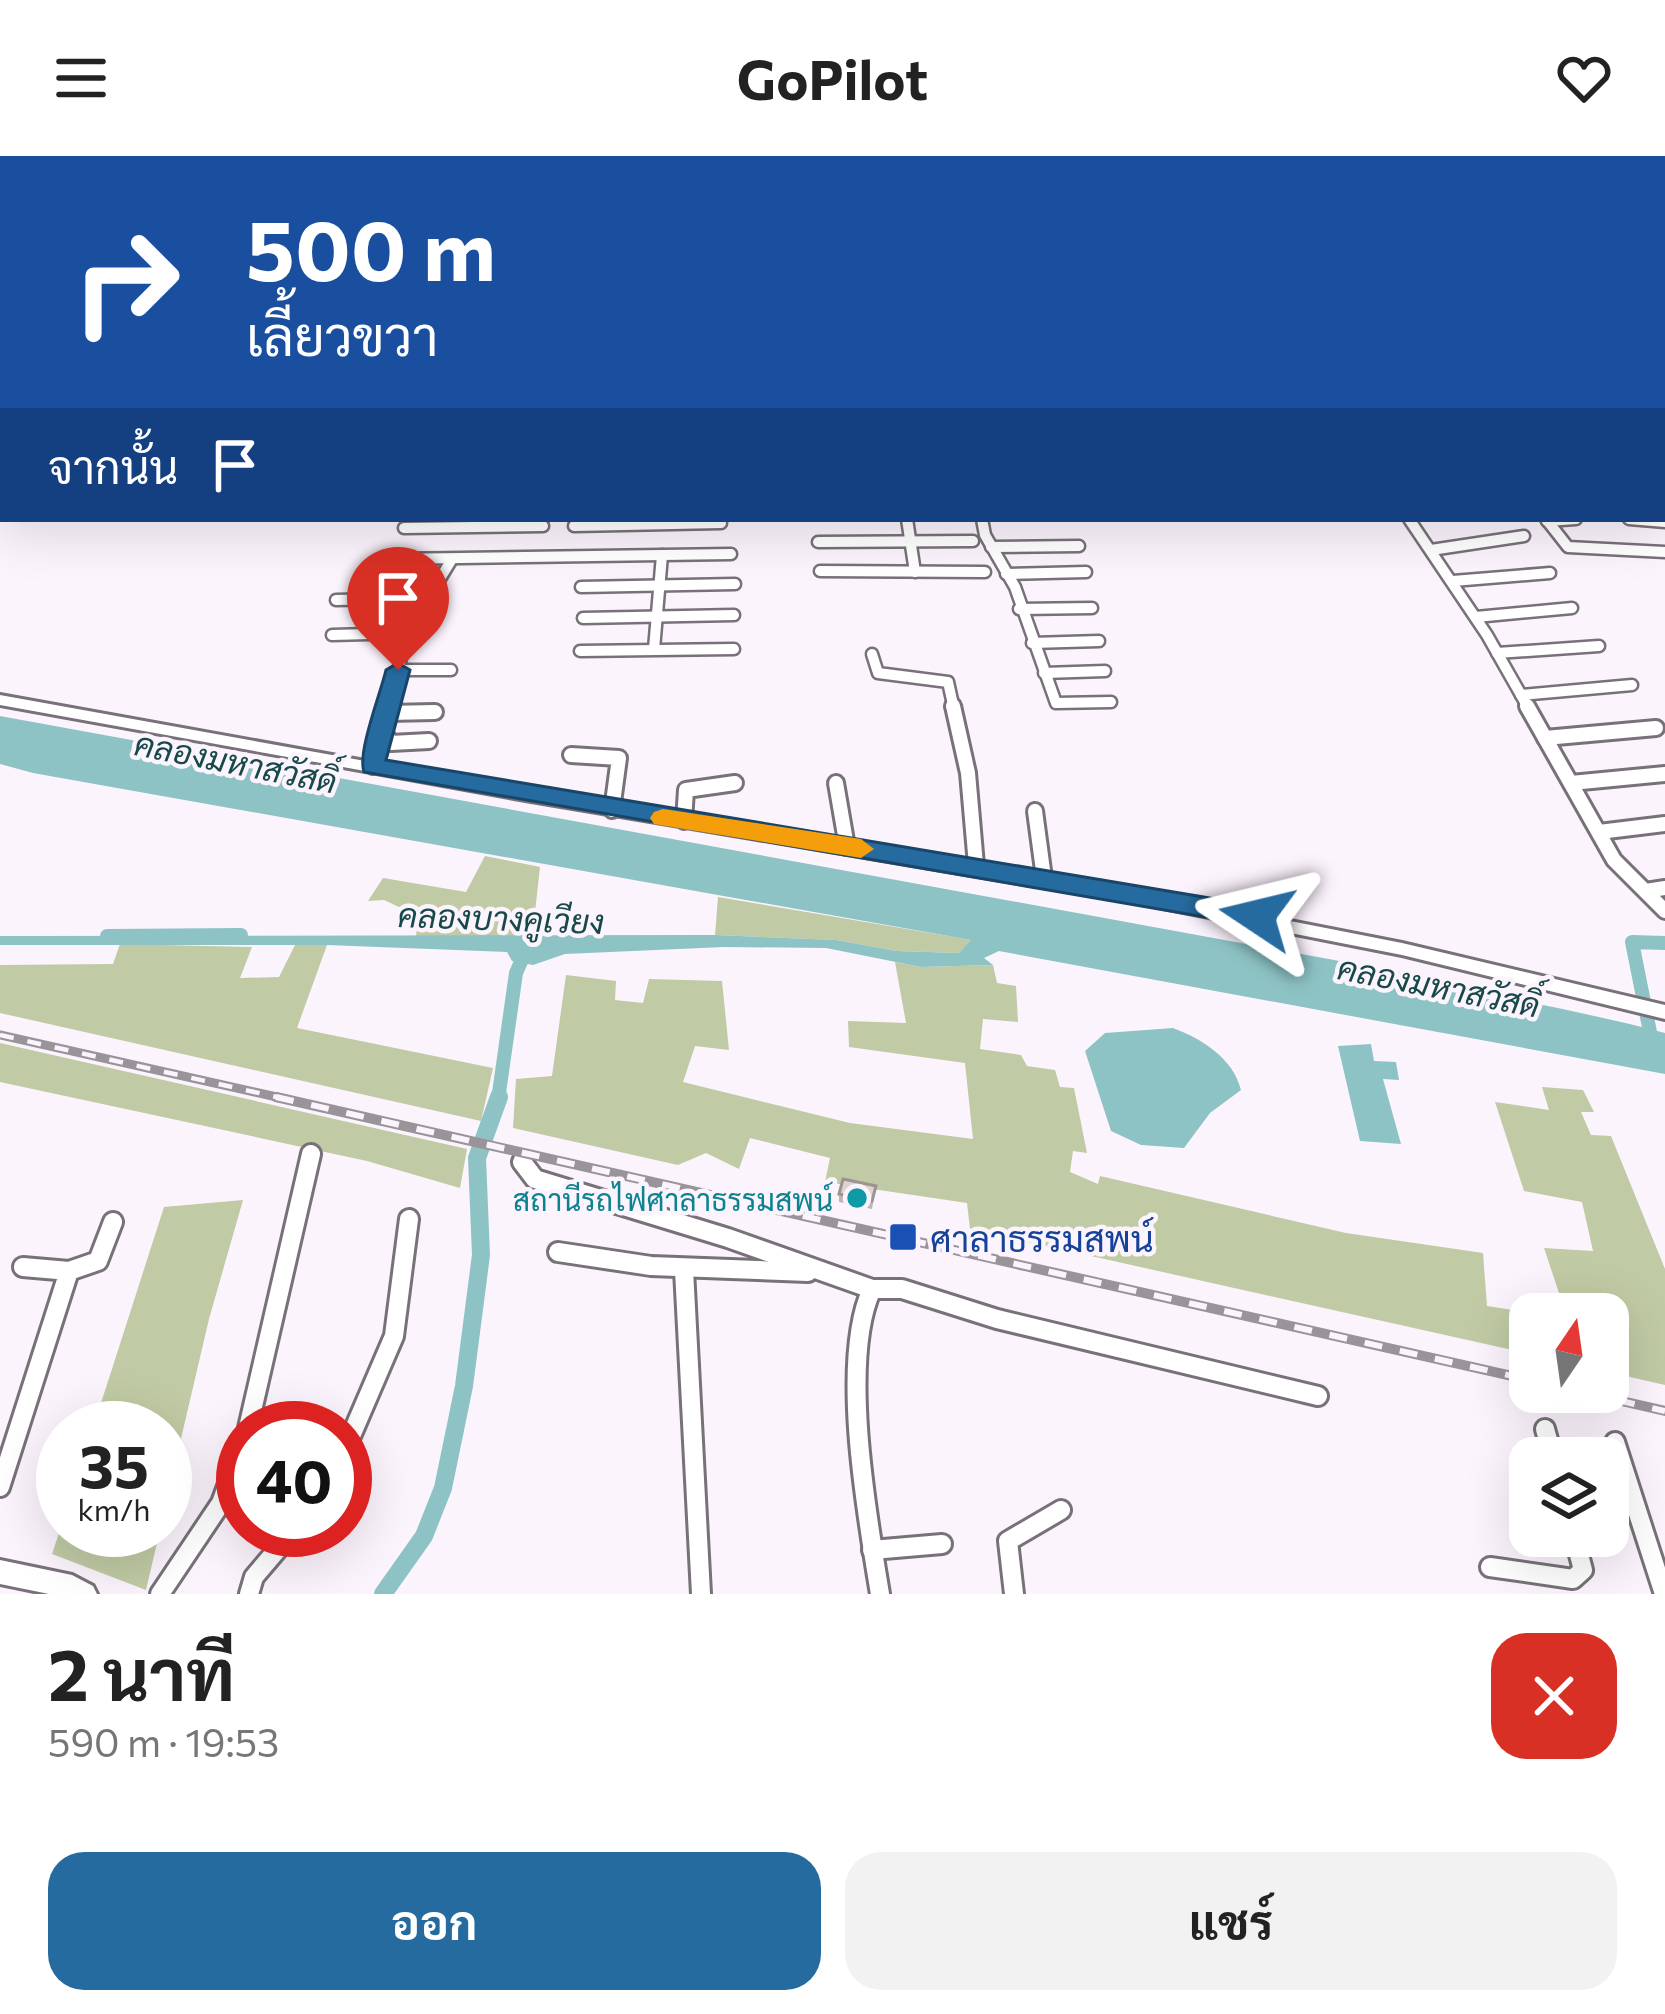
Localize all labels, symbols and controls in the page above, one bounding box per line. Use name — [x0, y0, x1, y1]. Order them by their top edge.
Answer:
icon: menu — [48, 45, 114, 111]
text: GoPilot — [737, 45, 928, 111]
icon: heart — [1551, 45, 1617, 111]
text: 500 m — [246, 196, 496, 298]
icon: right — [48, 204, 204, 360]
text: เลี้ยวขวา — [246, 301, 439, 367]
icon: arrive — [202, 432, 268, 498]
text: จากนั้น — [48, 438, 178, 493]
pin — [347, 547, 449, 670]
icon: arrive — [365, 565, 431, 631]
water label: คลองมหาสวัสดิ์ — [131, 714, 347, 802]
position arrow — [1194, 853, 1320, 979]
water label: คลองบางคูเวียง — [397, 893, 605, 945]
water label: คลองมหาสวัสดิ์ — [1334, 938, 1550, 1026]
place label: สถานีรถไฟศาลาธรรมสพน์ — [513, 1180, 833, 1217]
marker: สถานีรถไฟศาลาธรรมสพน์ — [844, 1185, 870, 1211]
place label: ศาลาธรรมสพน์ — [930, 1215, 1154, 1259]
marker: ศาลาธรรมสพน์ — [887, 1221, 919, 1253]
north arrow — [1509, 1293, 1629, 1413]
map controls — [1509, 1293, 1629, 1557]
speed limit sign: 40 — [216, 1401, 372, 1557]
text: 35 — [79, 1427, 149, 1500]
button: layers — [1509, 1437, 1629, 1557]
text: km/h — [78, 1490, 150, 1527]
text: 2 นาที — [48, 1628, 235, 1716]
button: close — [1491, 1633, 1617, 1759]
text: 590 m · 19:53 — [48, 1717, 279, 1765]
button: ออก — [48, 1852, 821, 1990]
button: แชร์ — [845, 1852, 1617, 1990]

